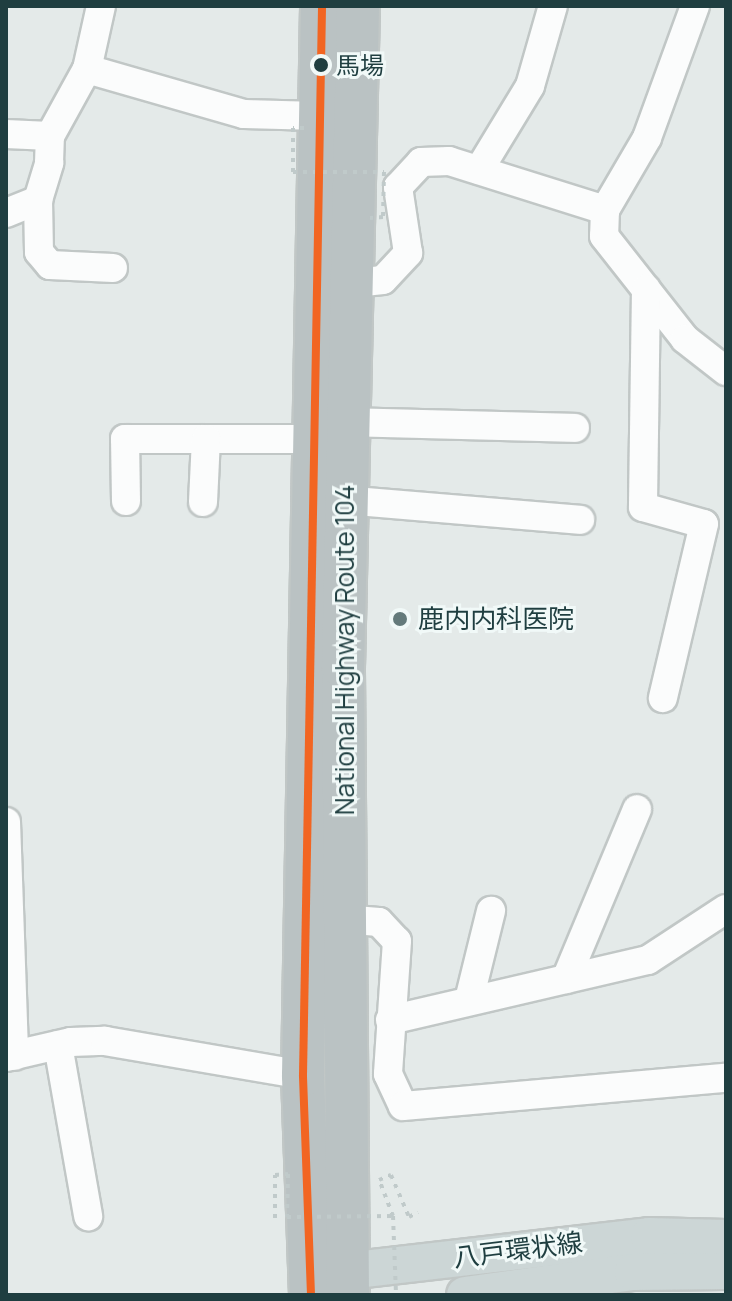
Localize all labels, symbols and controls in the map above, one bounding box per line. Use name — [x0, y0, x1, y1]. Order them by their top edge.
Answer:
place label: 馬場 — [336, 51, 384, 79]
marker: 馬場 — [313, 57, 329, 73]
street label: National Highway Route 104 — [329, 485, 361, 815]
place label: 鹿内内科医院 — [418, 603, 574, 635]
marker: 鹿内内科医院 — [389, 608, 411, 630]
street label: 八戸環状線 — [452, 1227, 584, 1273]

